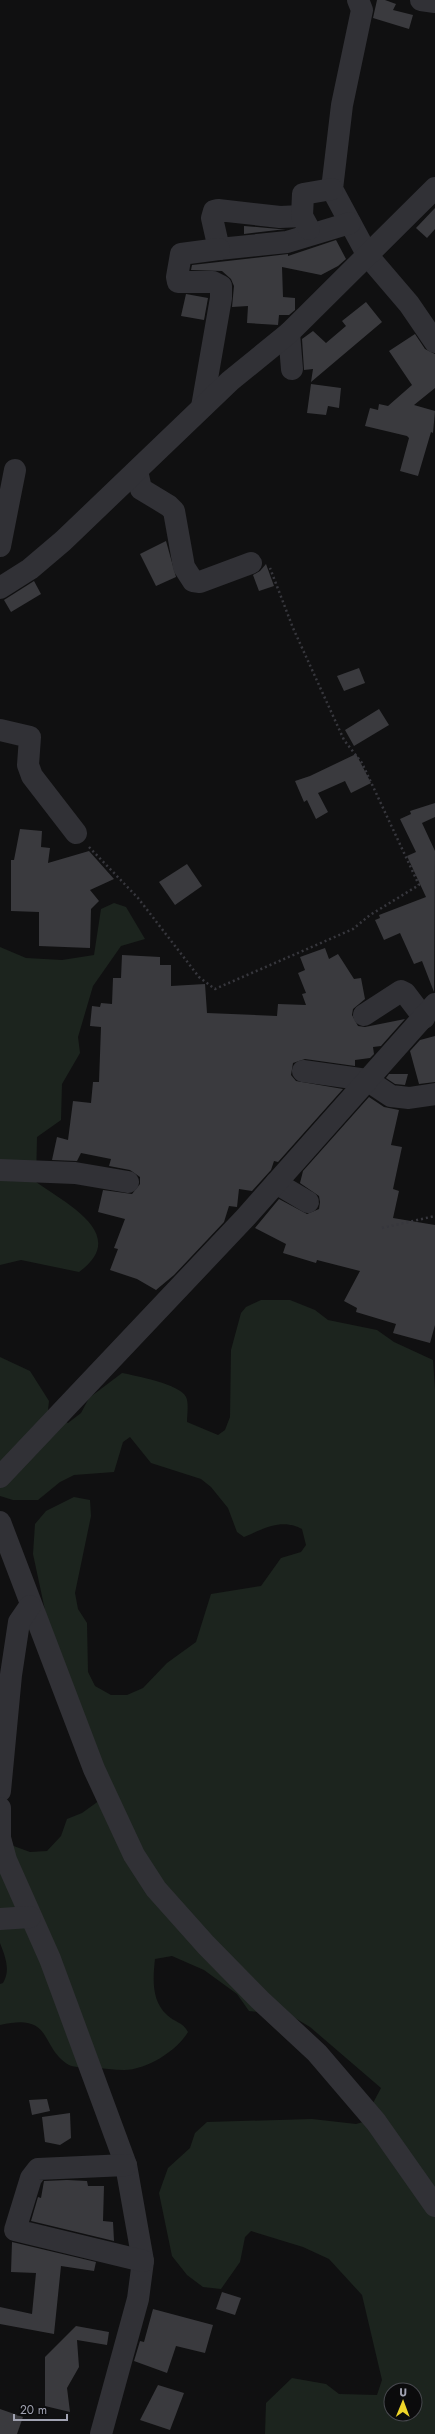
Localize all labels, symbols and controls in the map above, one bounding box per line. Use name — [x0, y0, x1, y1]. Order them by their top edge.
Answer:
north arrow — [383, 2382, 423, 2422]
text: U — [399, 2384, 407, 2400]
scale bar — [14, 2396, 67, 2422]
text: 20 m — [20, 2401, 47, 2419]

